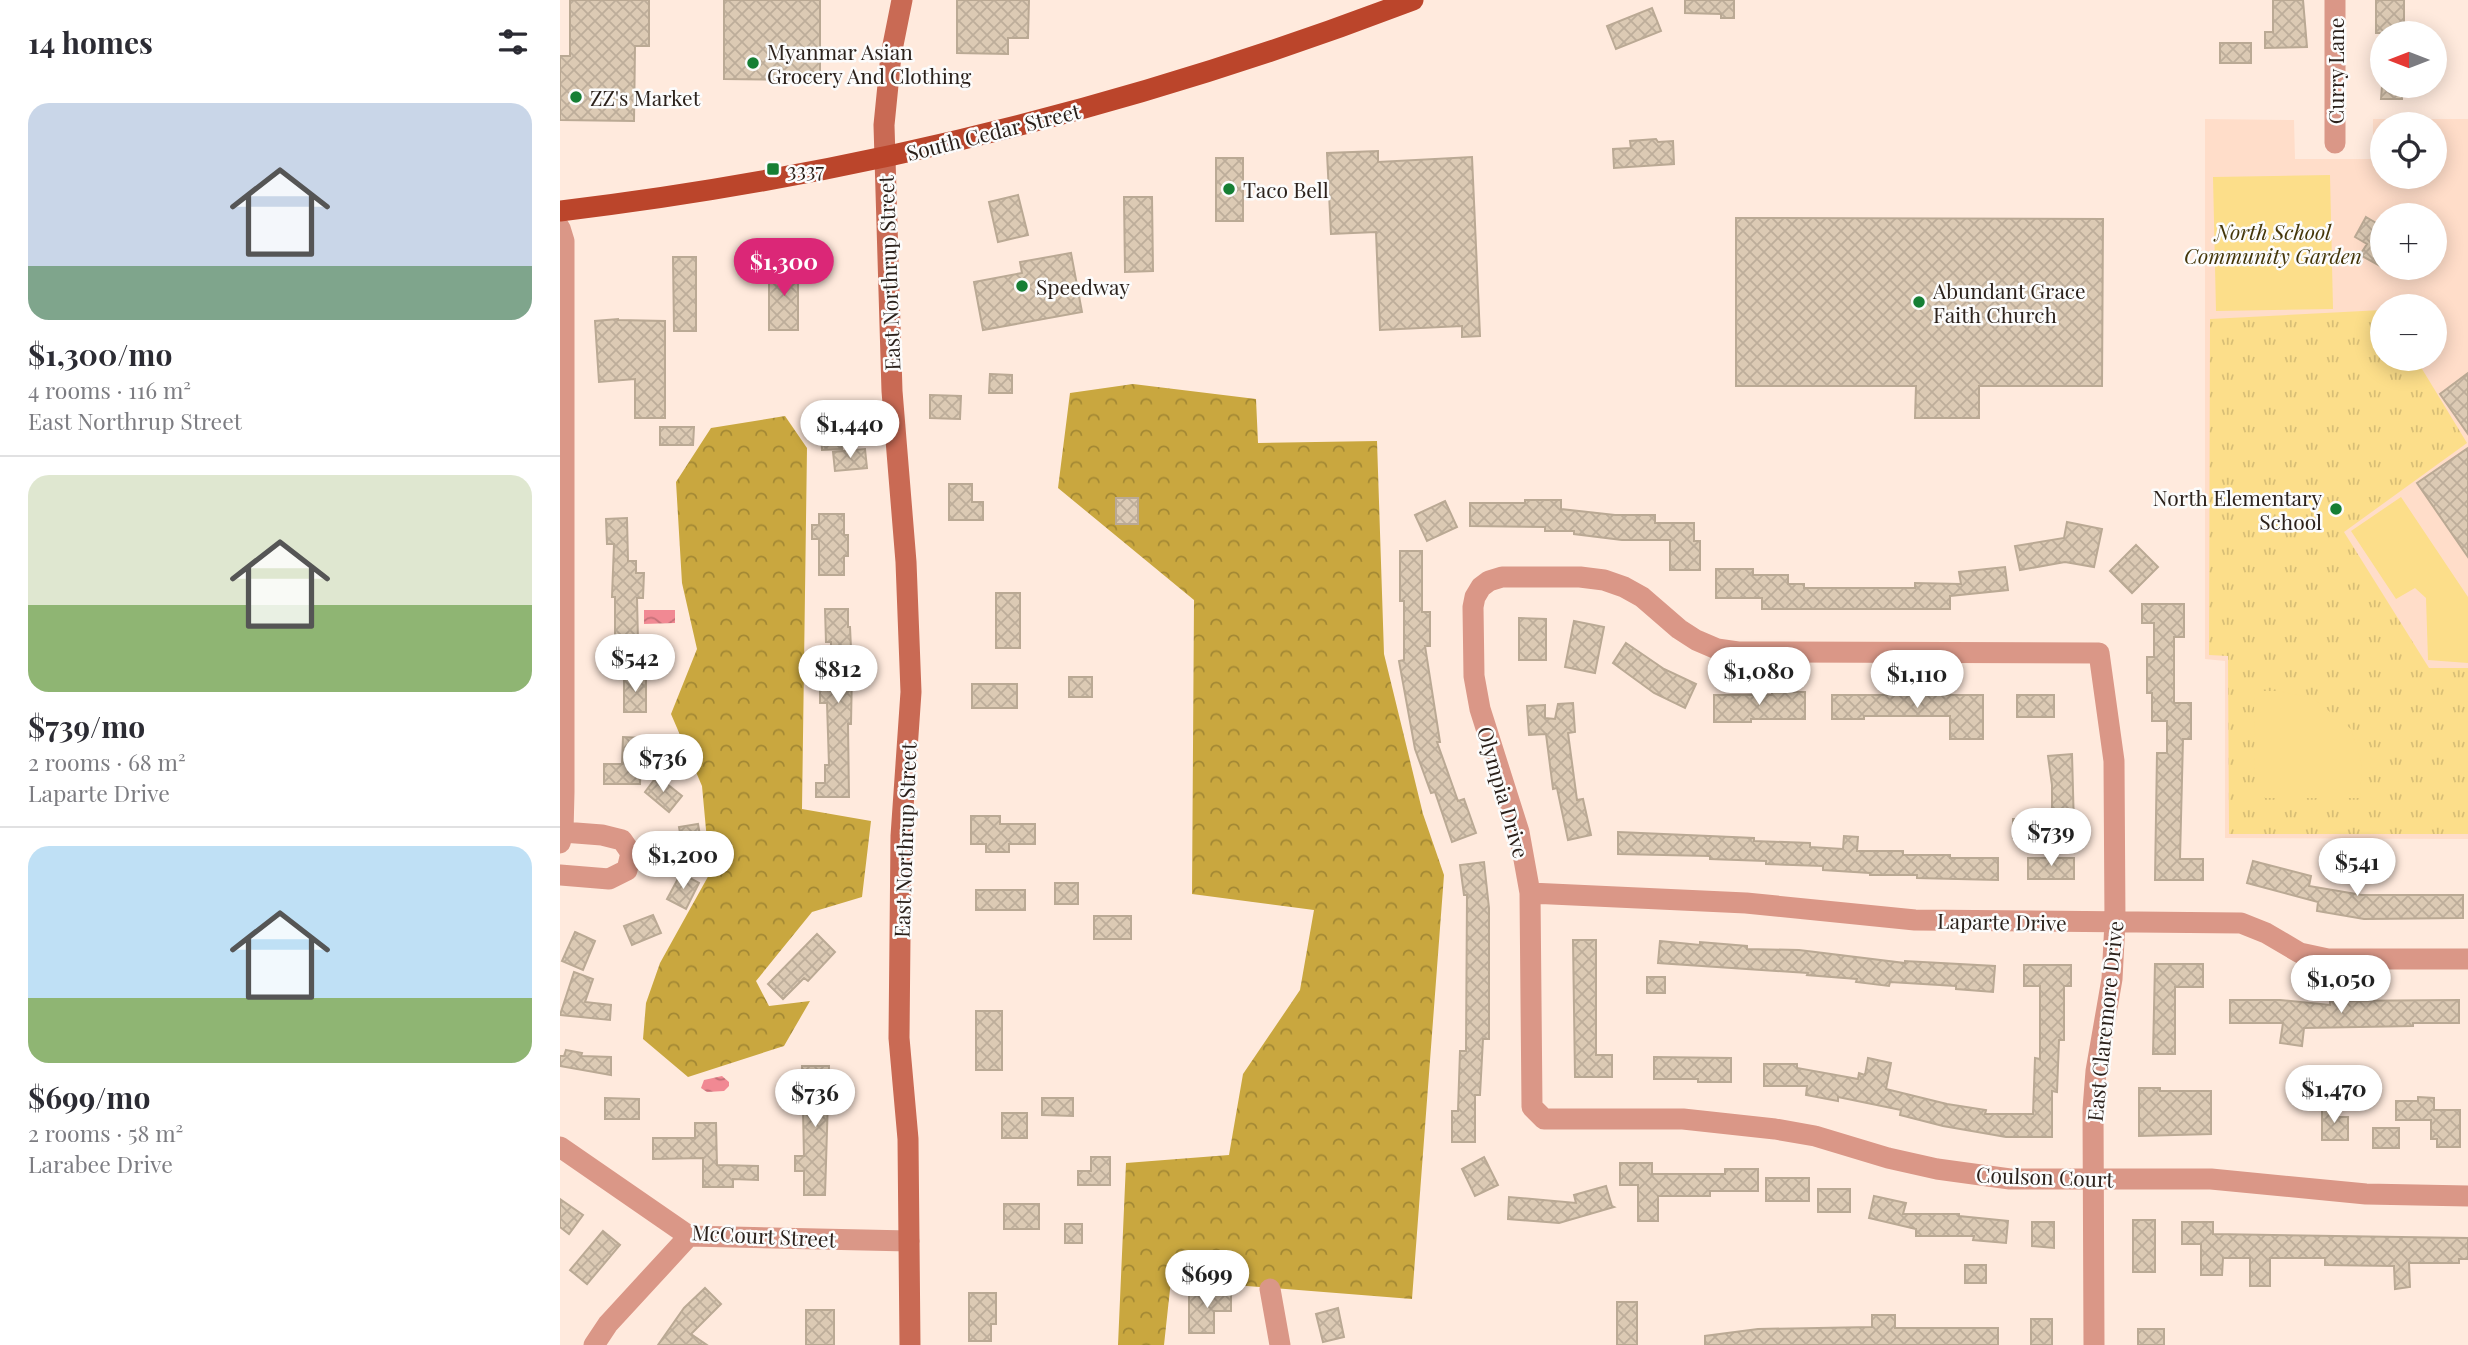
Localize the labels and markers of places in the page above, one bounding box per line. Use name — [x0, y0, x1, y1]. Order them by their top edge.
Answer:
place label: Myanmar Asian Grocery And Clothing — [767, 37, 971, 89]
marker: Myanmar Asian Grocery And Clothing — [745, 55, 761, 71]
place label: ZZ's Market — [590, 83, 701, 111]
marker: ZZ's Market — [568, 89, 584, 105]
place label: 3337 — [787, 155, 824, 183]
marker: 3337 — [765, 161, 781, 177]
place label: Taco Bell — [1243, 175, 1329, 203]
marker: Taco Bell — [1221, 181, 1237, 197]
pin: $1,300 — [727, 238, 841, 298]
place label: Speedway — [1036, 272, 1130, 300]
place label: Abundant Grace Faith Church — [1932, 276, 2086, 328]
marker: Speedway — [1014, 278, 1030, 294]
marker: Abundant Grace Faith Church — [1911, 294, 1927, 310]
pin: $1,440 — [793, 400, 907, 460]
place label: North Elementary School — [2153, 483, 2322, 535]
marker: North Elementary School — [2328, 501, 2344, 517]
pin: $542 — [594, 634, 676, 694]
pin: $812 — [797, 646, 879, 705]
pin: $1,080 — [1702, 648, 1816, 707]
pin: $1,110 — [1860, 650, 1974, 710]
pin: $736 — [622, 734, 704, 794]
pin: $739 — [2010, 808, 2092, 868]
pin: $1,200 — [626, 832, 740, 891]
pin: $541 — [2316, 838, 2398, 898]
pin: $1,050 — [2284, 956, 2398, 1015]
pin: $1,470 — [2277, 1066, 2391, 1125]
pin: $736 — [774, 1070, 856, 1129]
pin: $699 — [1166, 1250, 1248, 1310]

